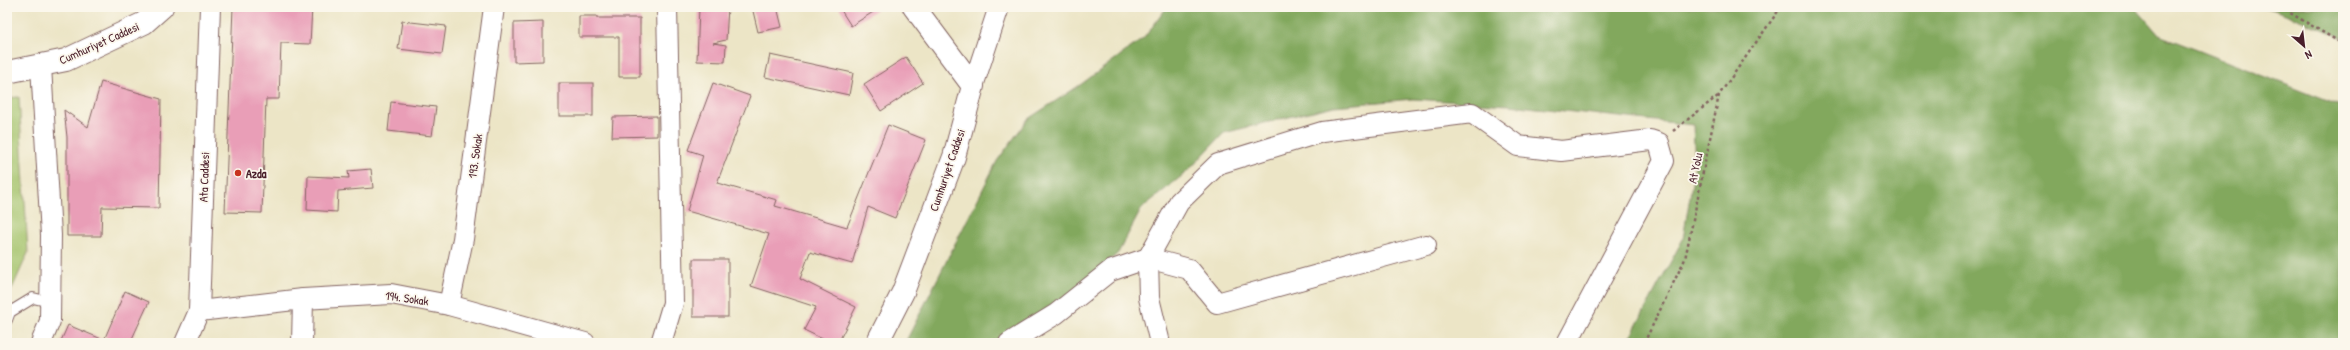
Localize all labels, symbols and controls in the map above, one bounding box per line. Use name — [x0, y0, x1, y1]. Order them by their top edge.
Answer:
street label: Cumhuriyet Caddesi — [56, 18, 142, 68]
north arrow — [2284, 26, 2324, 66]
text: N — [2303, 47, 2315, 62]
street label: Cumhuriyet Caddesi — [925, 127, 969, 213]
street label: 193. Sokak — [463, 133, 487, 179]
street label: At Yolu — [1683, 151, 1707, 185]
street label: Ata Caddesi — [195, 152, 213, 202]
place label: Azda — [246, 165, 267, 182]
marker: Azda — [233, 168, 243, 178]
street label: 194. Sokak — [384, 287, 430, 309]

